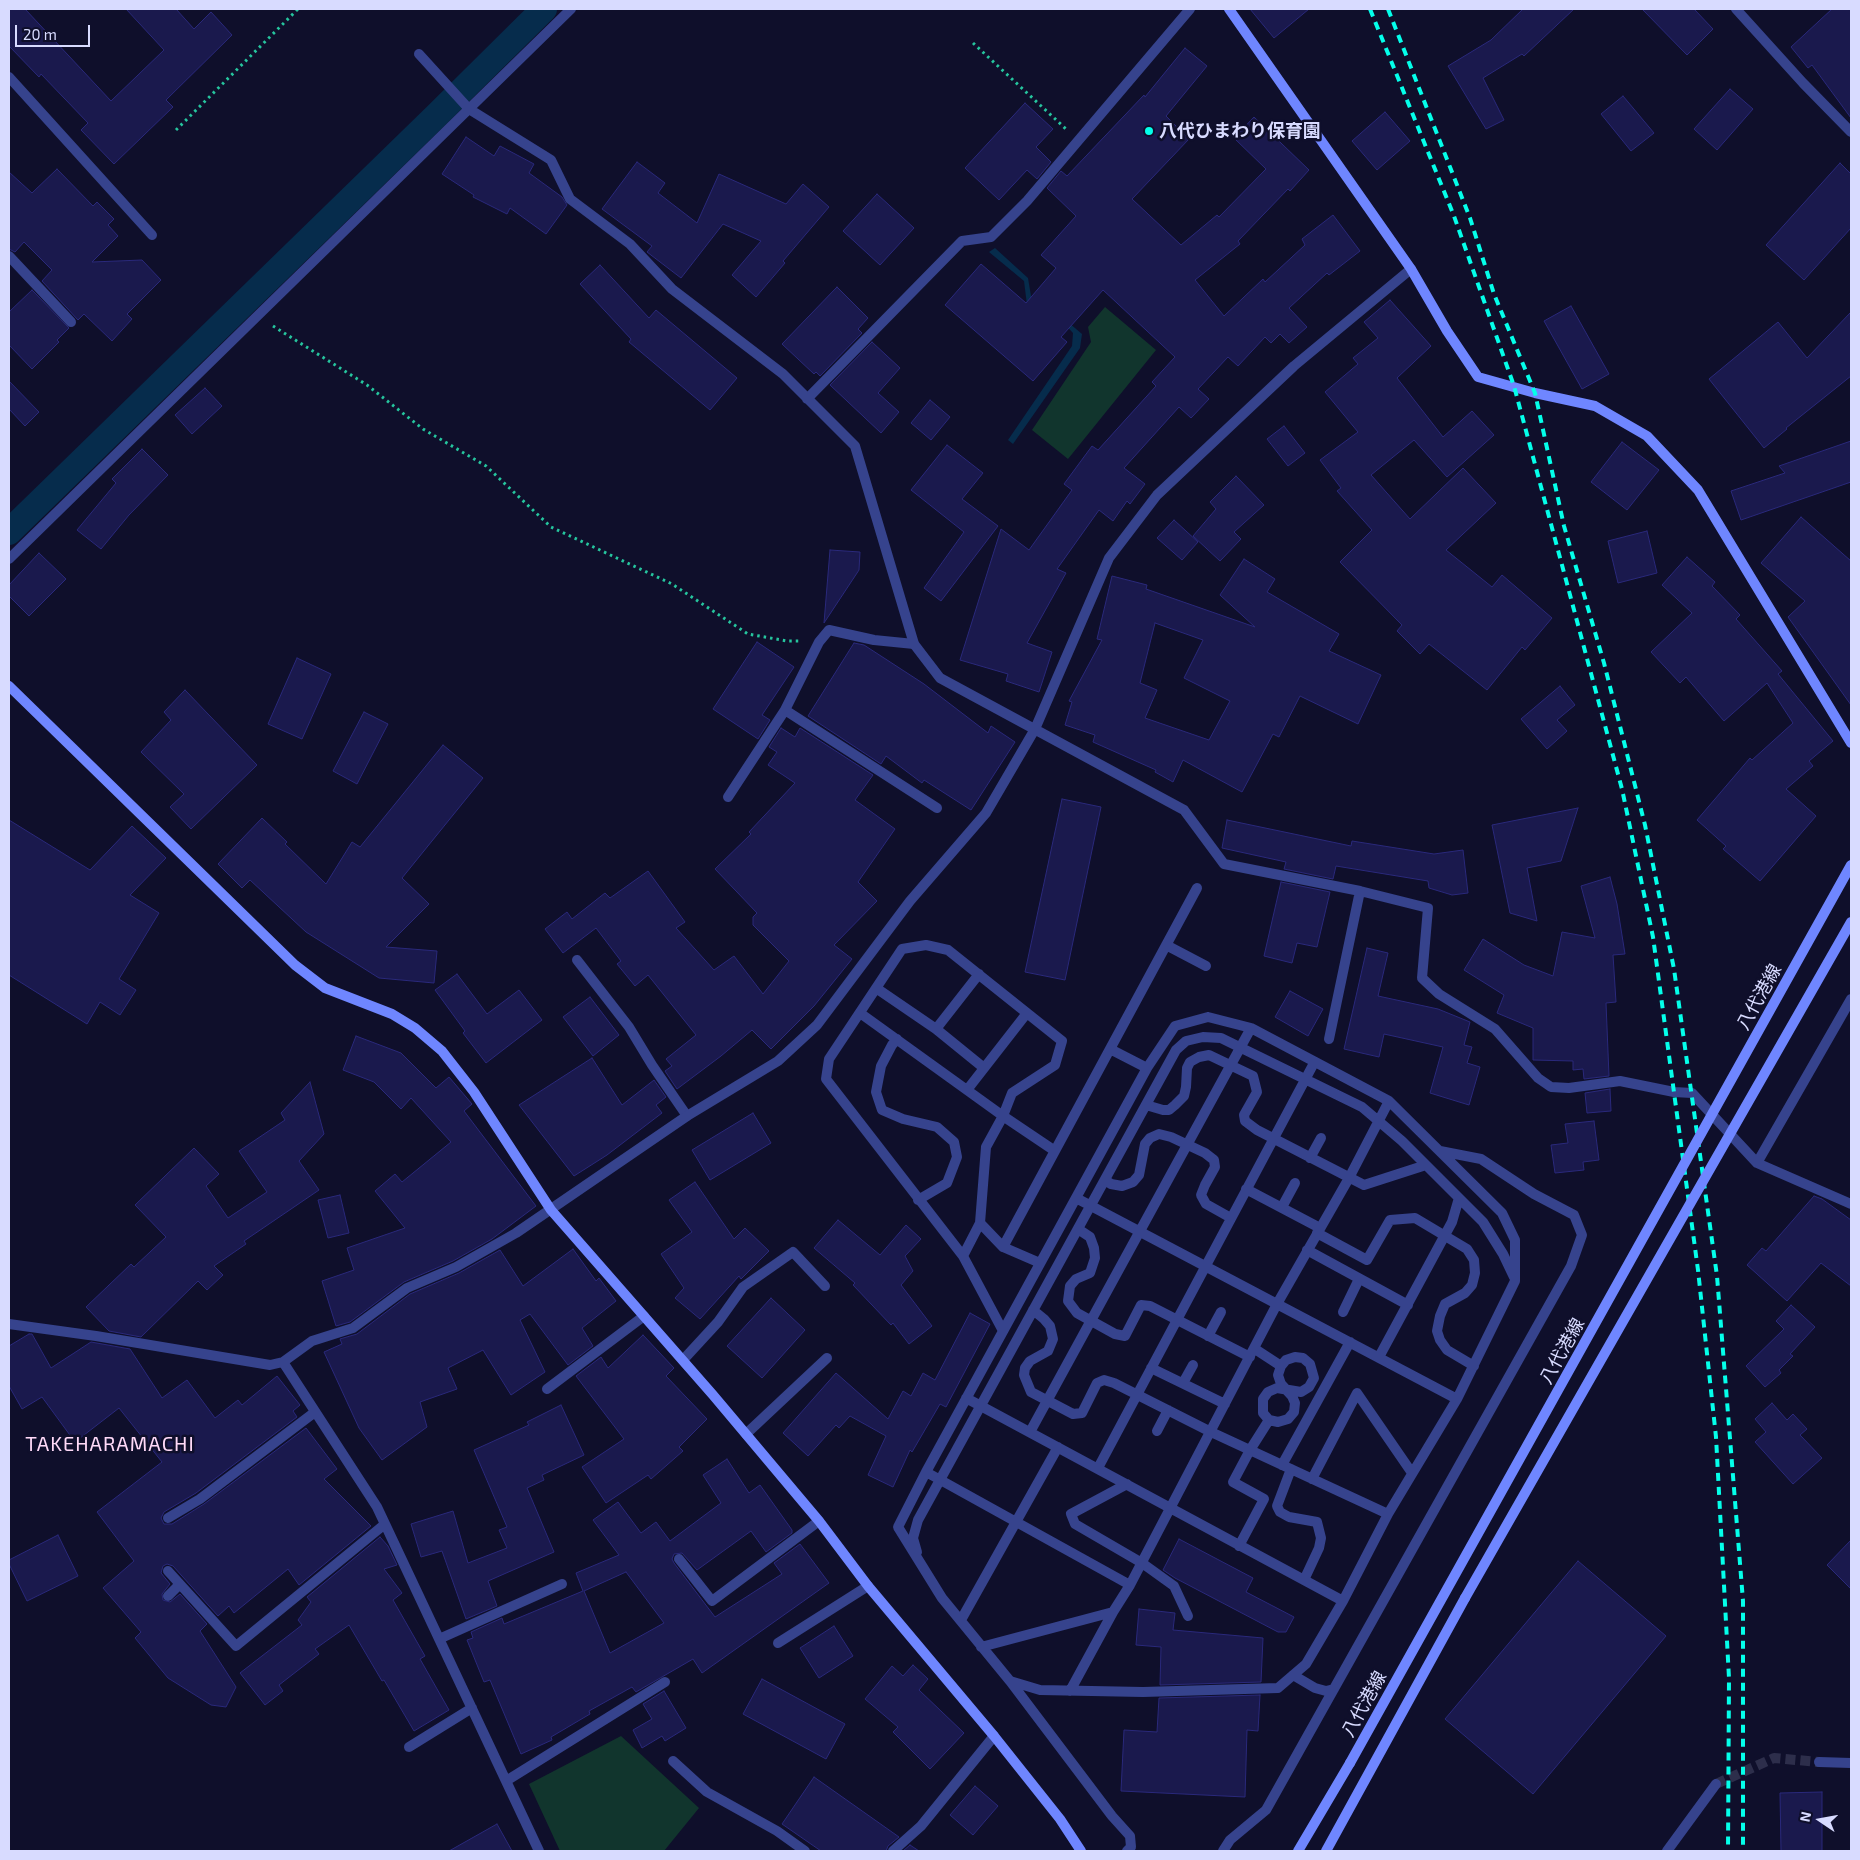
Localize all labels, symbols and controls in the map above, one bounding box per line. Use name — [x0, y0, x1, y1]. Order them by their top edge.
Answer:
scale bar — [18, 15, 92, 47]
text: 20 m — [23, 25, 57, 43]
place label: 八代ひまわり保育園 — [1159, 120, 1321, 142]
marker: 八代ひまわり保育園 — [1143, 125, 1155, 137]
street label: 八代港線 — [1732, 960, 1786, 1034]
street label: 八代港線 — [1535, 1314, 1589, 1388]
district label: TAKEHARAMACHI — [24, 1432, 196, 1456]
street label: 八代港線 — [1337, 1667, 1391, 1741]
north arrow — [1795, 1795, 1845, 1845]
text: N — [1795, 1810, 1814, 1823]

